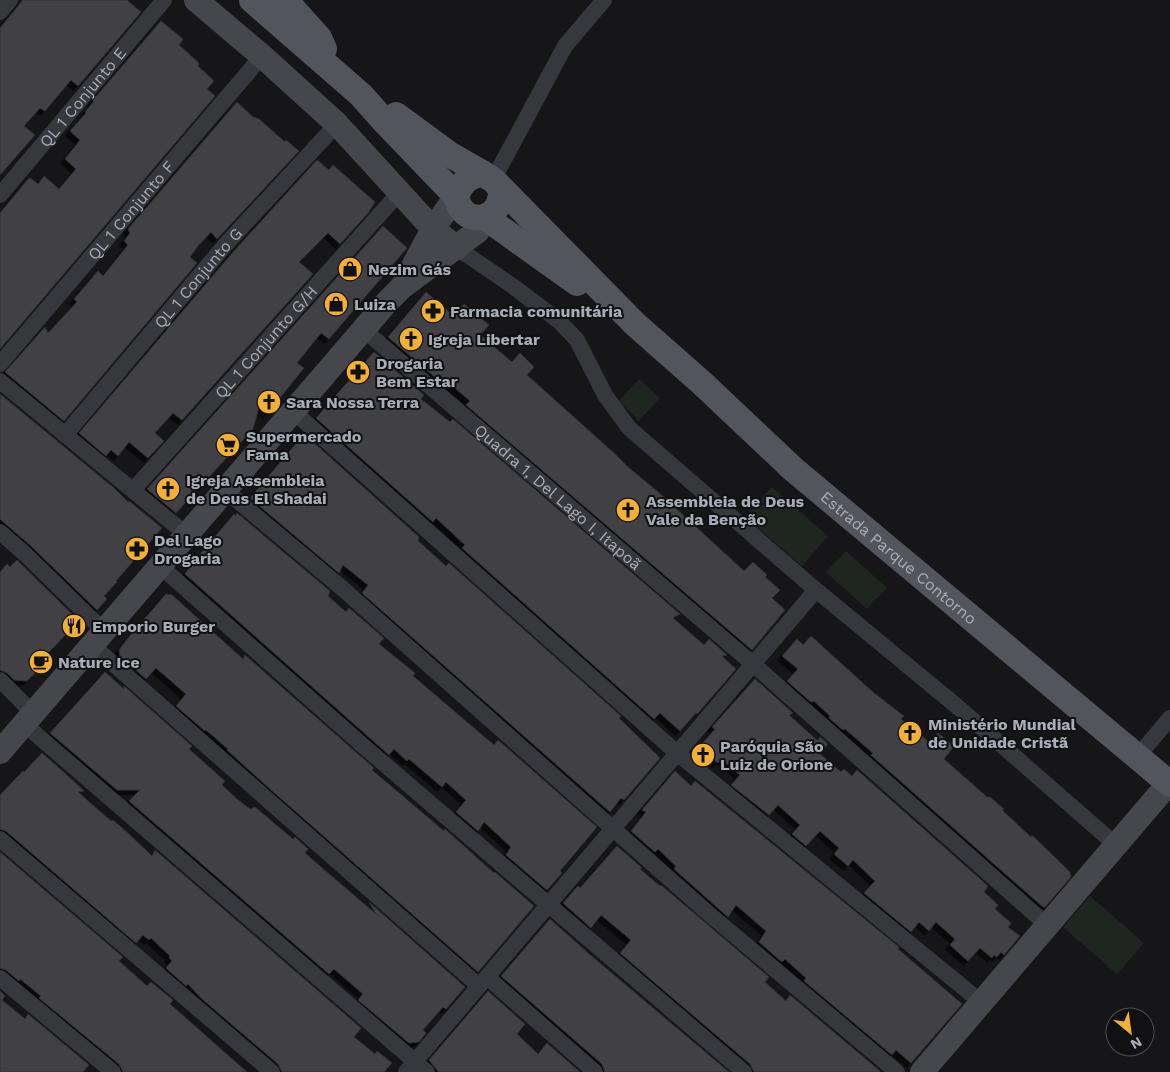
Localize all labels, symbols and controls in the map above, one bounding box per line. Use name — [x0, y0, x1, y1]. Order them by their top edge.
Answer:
street label: QL 1 Conjunto E — [35, 44, 130, 151]
street label: QL 1 Conjunto F — [84, 157, 179, 264]
street label: QL 1 Conjunto G — [150, 224, 246, 332]
shop icon: Nezim Gás — [337, 256, 363, 282]
place label: Nezim Gás — [368, 260, 451, 279]
street label: QL 1 Conjunto G/H — [211, 282, 321, 402]
shop icon: Luiza — [323, 291, 349, 317]
place label: Luiza — [354, 295, 396, 314]
pharmacy icon: Farmacia comunitária — [420, 298, 446, 324]
place label: Farmacia comunitária — [450, 302, 623, 321]
church icon: Igreja Libertar — [398, 326, 424, 352]
place label: Igreja Libertar — [428, 330, 540, 349]
place label: Drogaria Bem Estar — [376, 354, 458, 391]
pharmacy icon: Drogaria Bem Estar — [345, 359, 371, 385]
church icon: Sara Nossa Terra — [256, 389, 282, 415]
place label: Sara Nossa Terra — [286, 393, 420, 412]
street label: Quadra 1, Del Lago I, Itapoã — [471, 420, 645, 574]
place label: Supermercado Fama — [246, 427, 362, 464]
supermarket icon: Supermercado Fama — [215, 432, 241, 458]
place label: Igreja Assembleia de Deus El Shadai — [186, 471, 327, 508]
church icon: Igreja Assembleia de Deus El Shadai — [155, 476, 181, 502]
street label: Estrada Parque Contorno — [817, 487, 980, 628]
place label: Assembleia de Deus Vale da Benção — [646, 492, 805, 529]
church icon: Assembleia de Deus Vale da Benção — [615, 497, 641, 523]
place label: Del Lago Drogaria — [154, 531, 222, 568]
pharmacy icon: Del Lago Drogaria — [124, 536, 150, 562]
restaurant icon: Emporio Burger — [61, 613, 87, 639]
place label: Emporio Burger — [92, 617, 215, 636]
cafe icon: Nature Ice — [28, 649, 54, 675]
place label: Nature Ice — [58, 653, 140, 672]
place label: Ministério Mundial de Unidade Cristã — [928, 715, 1077, 752]
church icon: Ministério Mundial de Unidade Cristã — [897, 720, 923, 746]
place label: Paróquia São Luiz de Orione — [720, 737, 833, 774]
church icon: Paróquia São Luiz de Orione — [690, 742, 716, 768]
north arrow — [1105, 1007, 1155, 1057]
text: N — [1128, 1034, 1145, 1053]

